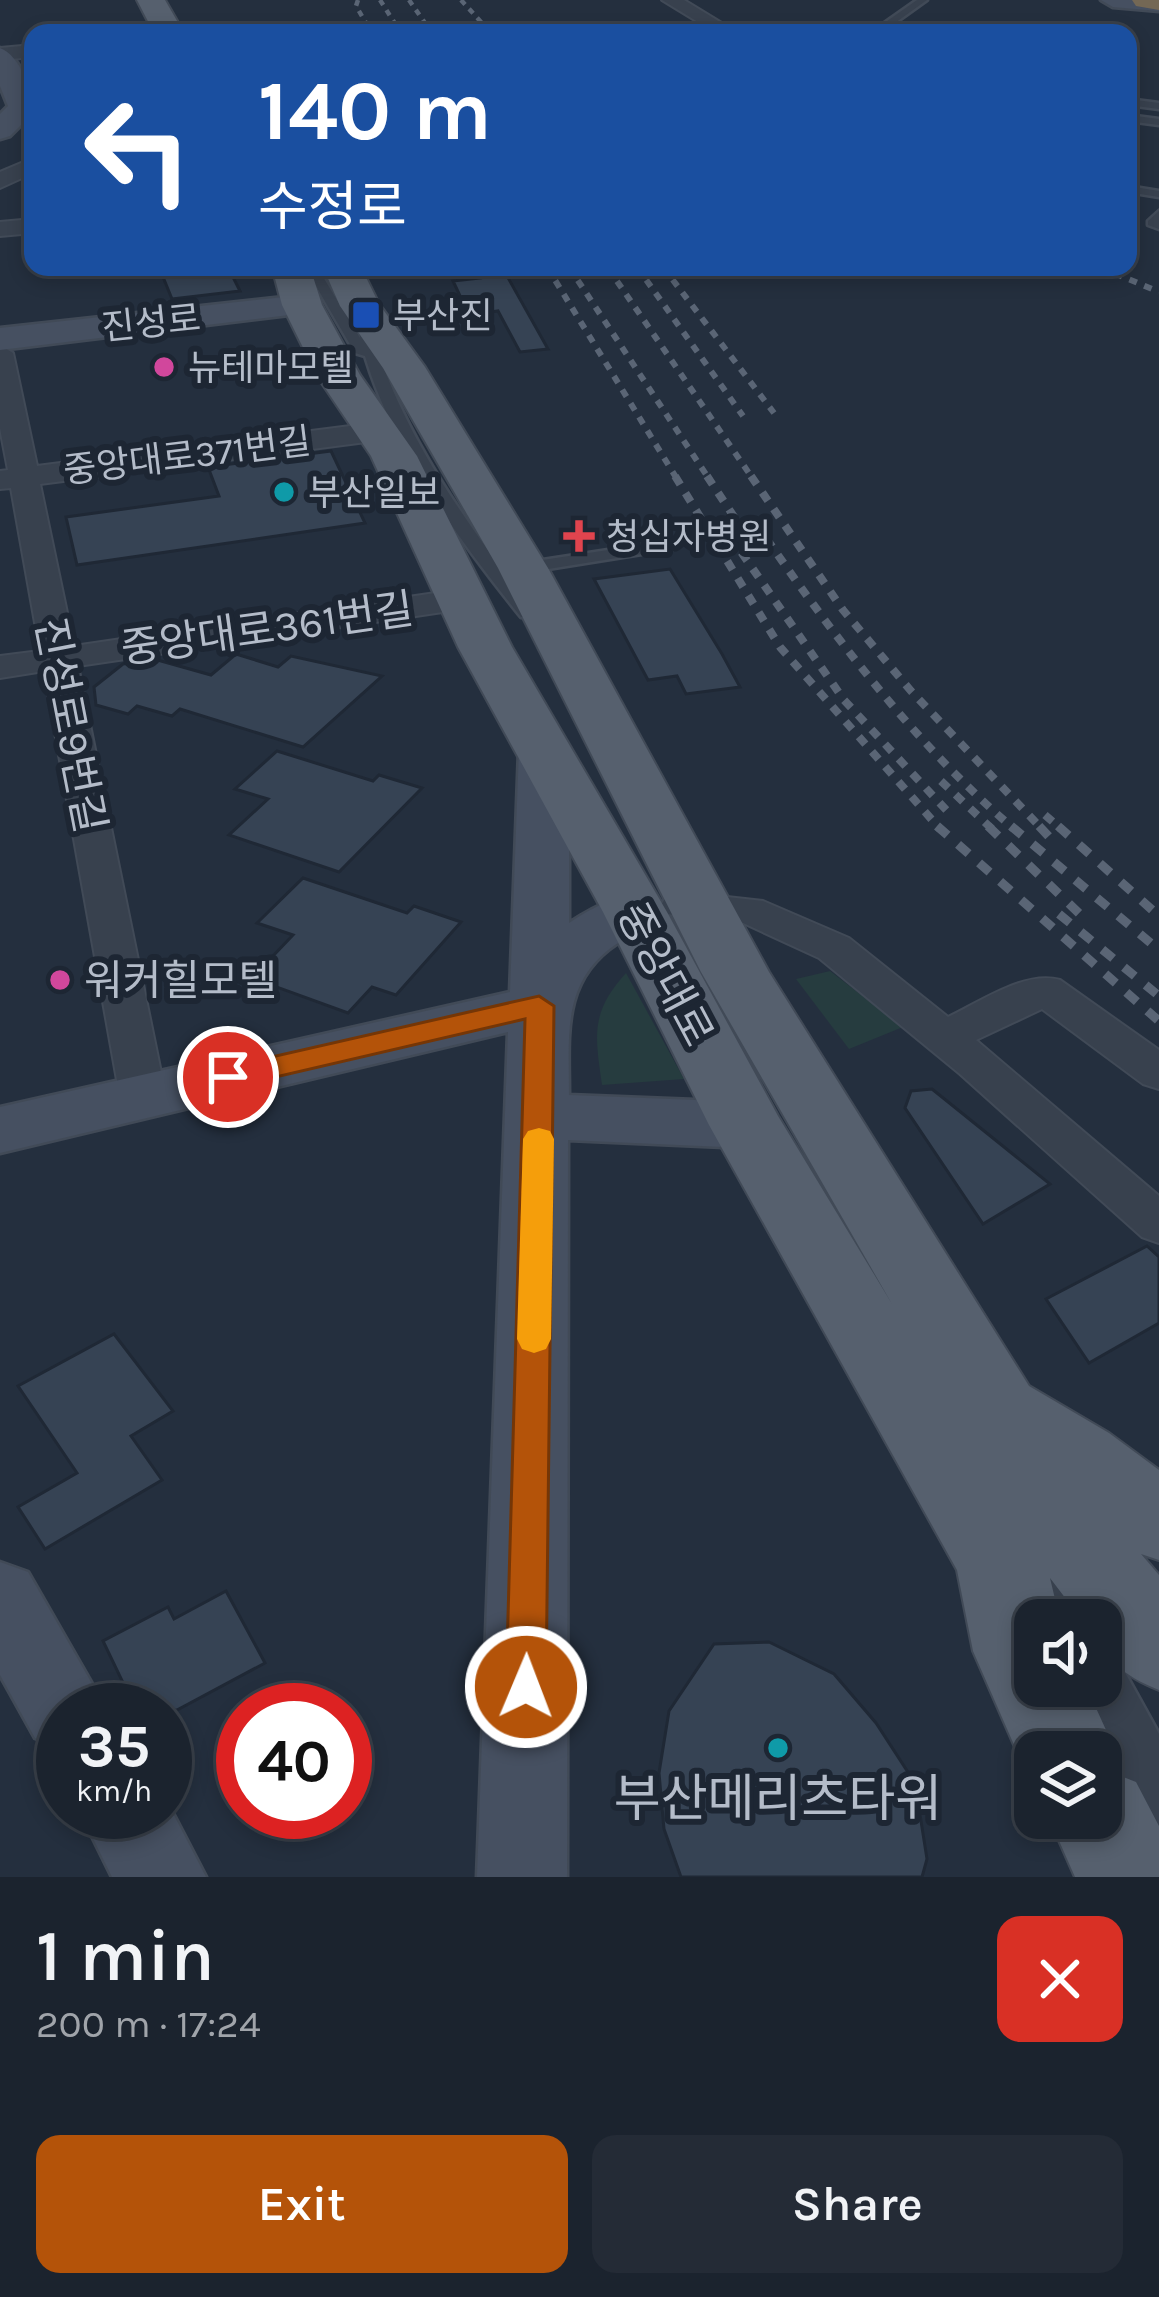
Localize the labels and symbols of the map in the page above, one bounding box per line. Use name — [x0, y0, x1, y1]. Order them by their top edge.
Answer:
place label: 부산진 — [393, 295, 492, 337]
street label: 진성로 — [99, 297, 203, 349]
marker: 부산진 — [350, 299, 382, 331]
place label: 뉴테마모텔 — [188, 347, 354, 389]
marker: 뉴테마모텔 — [151, 354, 177, 380]
street label: 중앙대로371번길 — [61, 420, 313, 492]
place label: 부산일보 — [308, 472, 440, 514]
marker: 부산일보 — [271, 479, 297, 505]
place label: 청십자병원 — [606, 516, 772, 558]
marker: 청십자병원 — [563, 520, 595, 552]
street label: 중앙대로361번길 — [118, 584, 416, 674]
street label: 진성로9번길 — [25, 614, 115, 837]
street label: 중앙대로 — [607, 894, 723, 1054]
place label: 워커힐모텔 — [84, 956, 277, 1006]
marker: 워커힐모텔 — [47, 967, 73, 993]
pin — [177, 1026, 279, 1128]
position arrow — [463, 1624, 589, 1750]
speed limit sign: 40 — [216, 1683, 372, 1839]
marker: 부산메리츠타워 — [765, 1735, 791, 1761]
place label: 부산메리츠타워 — [614, 1769, 942, 1829]

